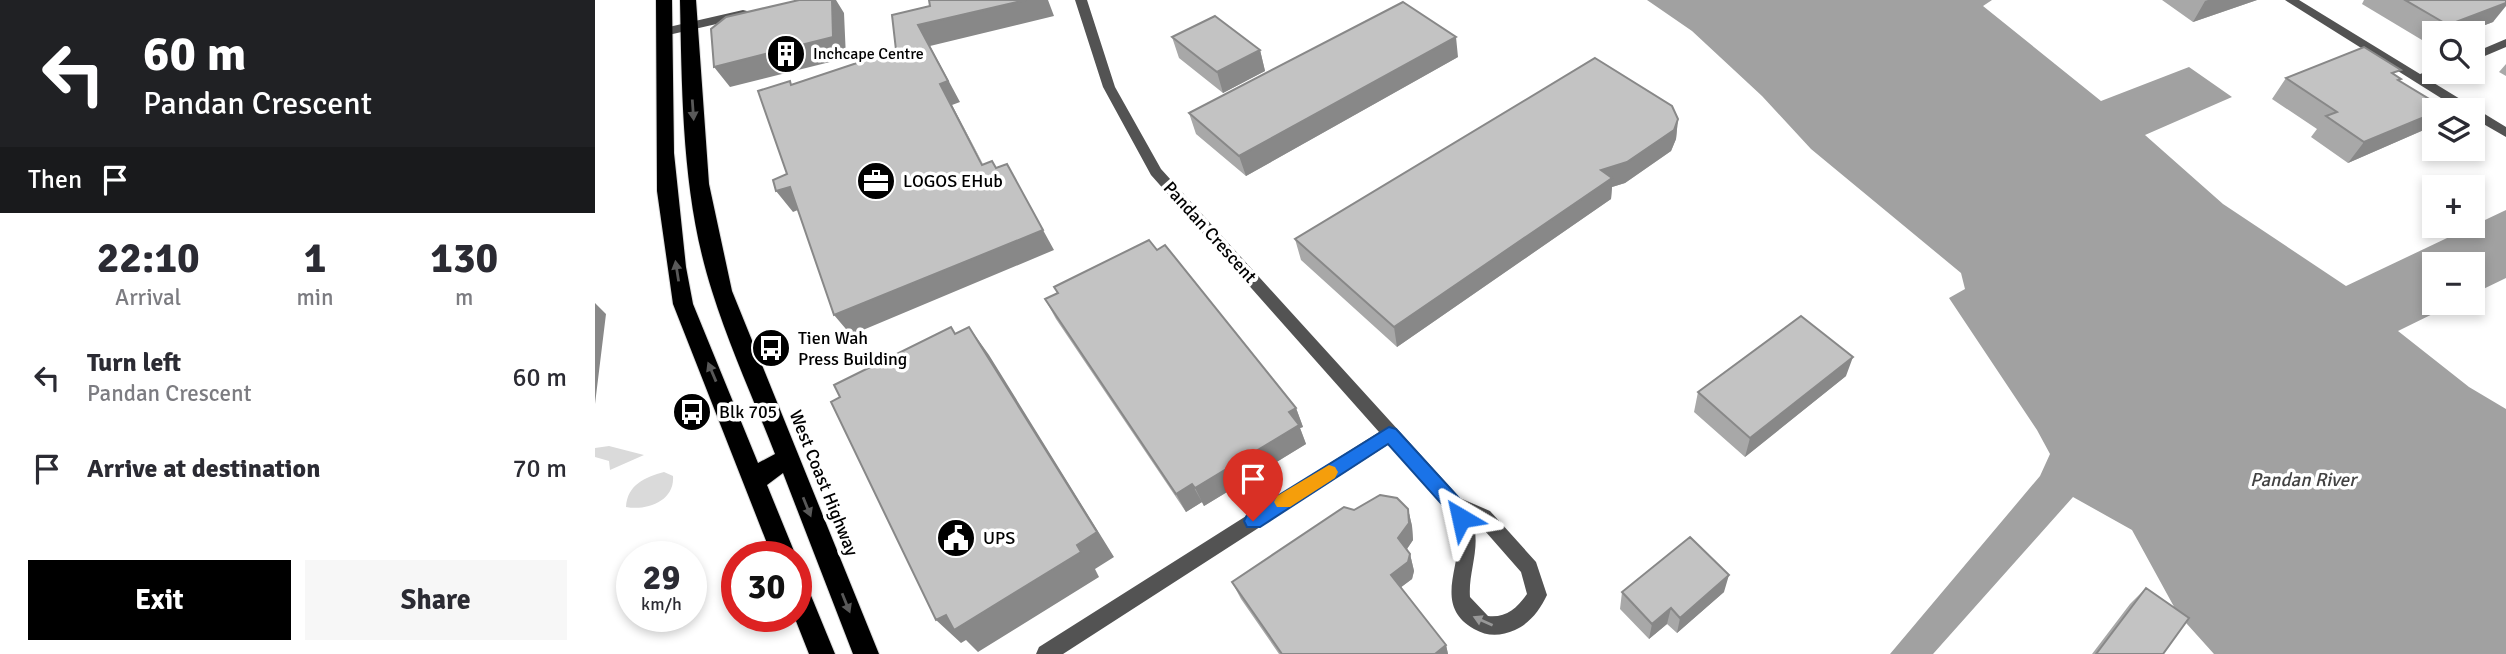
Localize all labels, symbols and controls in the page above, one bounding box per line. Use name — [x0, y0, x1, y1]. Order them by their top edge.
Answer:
map controls — [2422, 21, 2485, 315]
button: search — [2422, 21, 2485, 84]
text: 60 m — [143, 24, 246, 84]
icon: left — [28, 28, 119, 119]
building icon: Inchcape Centre — [765, 33, 807, 75]
place label: Inchcape Centre — [813, 44, 924, 64]
text: Pandan Crescent — [143, 84, 372, 123]
button: layers — [2422, 98, 2485, 161]
one-way arrow — [688, 99, 699, 121]
office icon: LOGOS EHub — [855, 160, 897, 202]
icon: arrive — [96, 161, 134, 199]
text: Then — [28, 164, 82, 196]
place label: LOGOS EHub — [903, 170, 1003, 192]
button: + — [2422, 175, 2485, 238]
street label: Pandan Crescent — [1159, 177, 1261, 287]
text: 22:10 — [97, 233, 200, 284]
text: 1 — [304, 233, 326, 284]
text: 130 — [430, 233, 498, 284]
button: − — [2422, 252, 2485, 315]
one-way arrow — [671, 260, 682, 282]
text: Arrival — [115, 283, 181, 312]
text: min — [296, 283, 334, 312]
text: m — [455, 283, 473, 312]
bus stop icon: Tien Wah Press Building — [750, 327, 792, 369]
place label: Tien Wah Press Building — [798, 327, 907, 370]
text: Turn left — [87, 347, 181, 379]
icon: left — [28, 359, 66, 397]
text: 60 m — [512, 362, 567, 394]
one-way arrow — [707, 362, 718, 383]
text: Pandan Crescent — [87, 379, 252, 408]
bus stop icon: Blk 705 — [671, 391, 713, 433]
place label: Blk 705 — [719, 401, 777, 423]
street label: West Coast Highway — [785, 407, 864, 560]
pin — [1223, 449, 1283, 521]
icon: arrive — [28, 450, 66, 488]
text: Arrive at destination — [87, 453, 320, 485]
text: 70 m — [512, 453, 567, 485]
icon: arrive — [1234, 460, 1272, 498]
water label: Pandan River — [2250, 468, 2359, 492]
position arrow — [1424, 481, 1498, 555]
one-way arrow — [802, 496, 813, 517]
public building icon: UPS — [935, 517, 977, 559]
place label: UPS — [983, 527, 1015, 549]
speed limit sign: 30 — [721, 541, 812, 632]
text: 29 — [643, 556, 680, 599]
button: Exit — [28, 560, 291, 640]
button: Share — [305, 560, 567, 640]
one-way arrow — [840, 592, 851, 613]
text: km/h — [641, 593, 682, 615]
one-way arrow — [1473, 615, 1493, 627]

